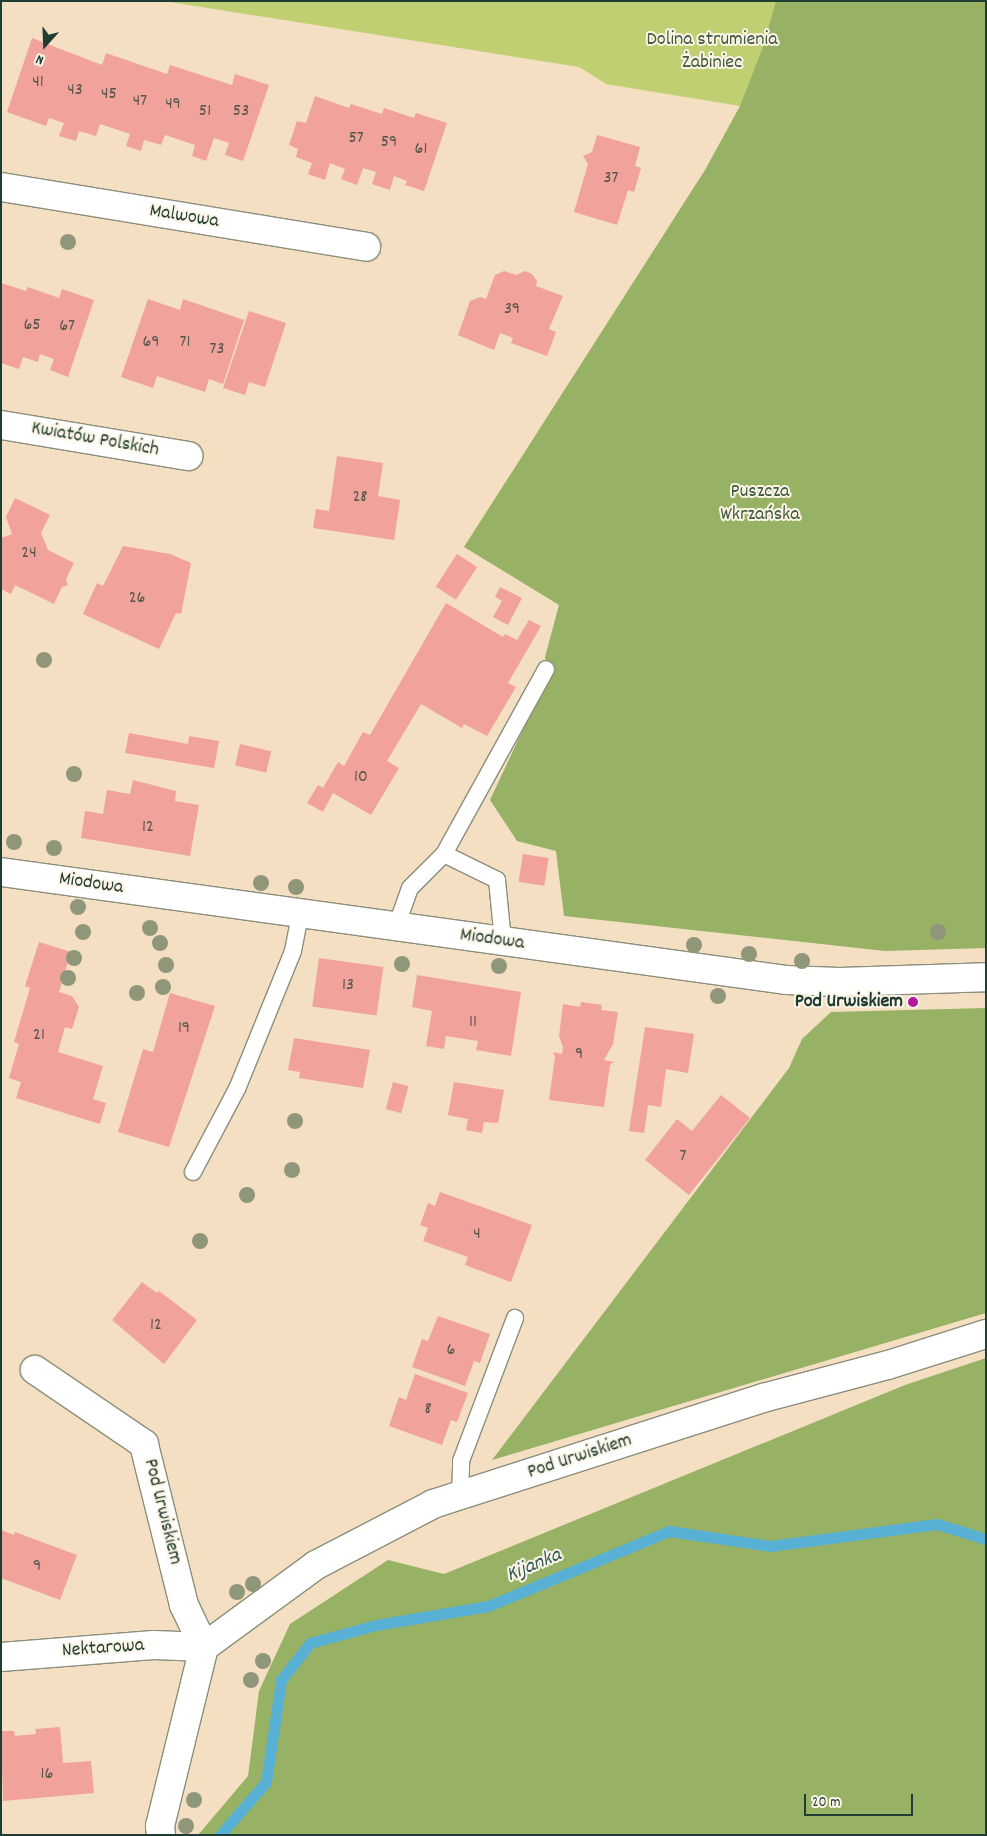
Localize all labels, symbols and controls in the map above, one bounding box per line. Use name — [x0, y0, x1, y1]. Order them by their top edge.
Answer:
north arrow — [20, 20, 70, 70]
park label: Dolina strumienia Żabiniec — [646, 28, 778, 75]
text: N — [33, 49, 47, 70]
house number: 41 — [32, 72, 44, 94]
house number: 43 — [67, 80, 83, 102]
house number: 45 — [101, 84, 117, 106]
house number: 47 — [133, 91, 147, 113]
house number: 49 — [165, 94, 181, 116]
house number: 51 — [199, 101, 211, 123]
house number: 53 — [233, 101, 249, 123]
house number: 57 — [348, 128, 364, 150]
house number: 59 — [381, 132, 397, 154]
house number: 61 — [415, 139, 427, 161]
house number: 37 — [604, 168, 618, 190]
street label: Malwowa — [148, 200, 220, 234]
house number: 39 — [504, 299, 520, 321]
house number: 65 — [23, 315, 41, 337]
house number: 67 — [59, 316, 75, 338]
house number: 69 — [142, 332, 160, 354]
house number: 71 — [180, 332, 190, 354]
house number: 73 — [210, 339, 224, 361]
street label: Kwiatów Polskich — [29, 417, 161, 463]
park label: Puszcza Wkrzańska — [720, 481, 800, 528]
house number: 28 — [352, 487, 368, 509]
house number: 24 — [21, 543, 37, 565]
house number: 26 — [129, 588, 145, 610]
house number: 10 — [354, 767, 368, 789]
house number: 12 — [142, 817, 154, 839]
street label: Miodowa — [57, 868, 125, 900]
street label: Miodowa — [458, 924, 526, 956]
house number: 13 — [342, 975, 354, 997]
place label: Pod Urwiskiem — [795, 990, 903, 1014]
marker: Pod Urwiskiem — [907, 996, 919, 1008]
house number: 11 — [469, 1012, 477, 1034]
house number: 19 — [178, 1018, 190, 1040]
house number: 21 — [33, 1025, 45, 1047]
house number: 9 — [575, 1044, 583, 1066]
house number: 7 — [680, 1146, 686, 1168]
house number: 4 — [473, 1224, 481, 1246]
house number: 12 — [150, 1315, 162, 1337]
house number: 6 — [447, 1340, 455, 1362]
house number: 8 — [424, 1399, 432, 1421]
street label: Pod Urwiskiem — [525, 1429, 635, 1485]
street label: Pod Urwiskiem — [137, 1457, 187, 1567]
water label: Kijanka — [503, 1543, 565, 1589]
house number: 9 — [33, 1556, 41, 1578]
street label: Nektarowa — [61, 1634, 145, 1664]
house number: 16 — [41, 1764, 53, 1786]
scale bar — [807, 1784, 916, 1816]
text: 20 m — [812, 1792, 840, 1814]

